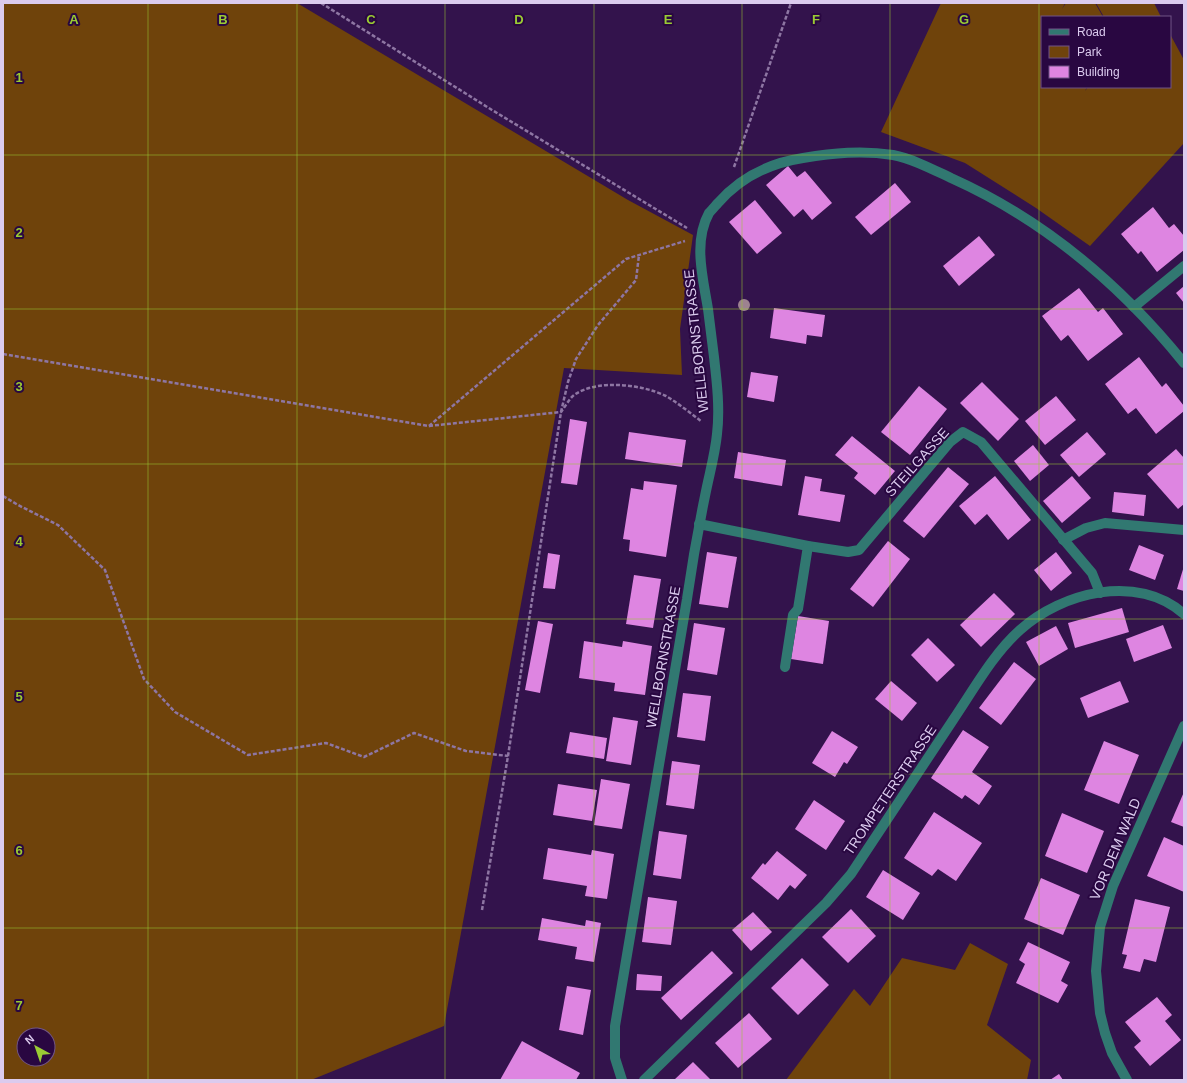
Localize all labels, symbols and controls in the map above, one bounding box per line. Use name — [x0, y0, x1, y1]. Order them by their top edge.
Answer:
text: A — [69, 12, 79, 27]
text: B — [218, 12, 228, 27]
text: C — [366, 12, 376, 27]
text: D — [514, 12, 524, 27]
text: E — [664, 12, 673, 27]
text: F — [812, 12, 820, 27]
text: G — [959, 12, 969, 27]
legend — [1041, 16, 1171, 88]
text: Road — [1077, 25, 1106, 39]
text: Park — [1077, 45, 1103, 59]
text: Building — [1077, 65, 1120, 79]
text: 1 — [15, 70, 23, 85]
text: 2 — [15, 225, 23, 240]
street label: WELLBORNSTRASSE — [681, 269, 711, 413]
text: 3 — [15, 379, 23, 394]
street label: STEILGASSE — [882, 424, 952, 500]
text: 4 — [15, 534, 23, 549]
street label: WELLBORNSTRASSE — [643, 585, 683, 729]
text: 5 — [15, 689, 23, 704]
street label: TROMPETERSTRASSE — [841, 722, 939, 858]
street label: VOR DEM WALD — [1086, 796, 1144, 902]
text: 6 — [15, 843, 23, 858]
text: 7 — [15, 998, 23, 1013]
north arrow — [16, 1027, 56, 1067]
text: N — [23, 1032, 37, 1046]

